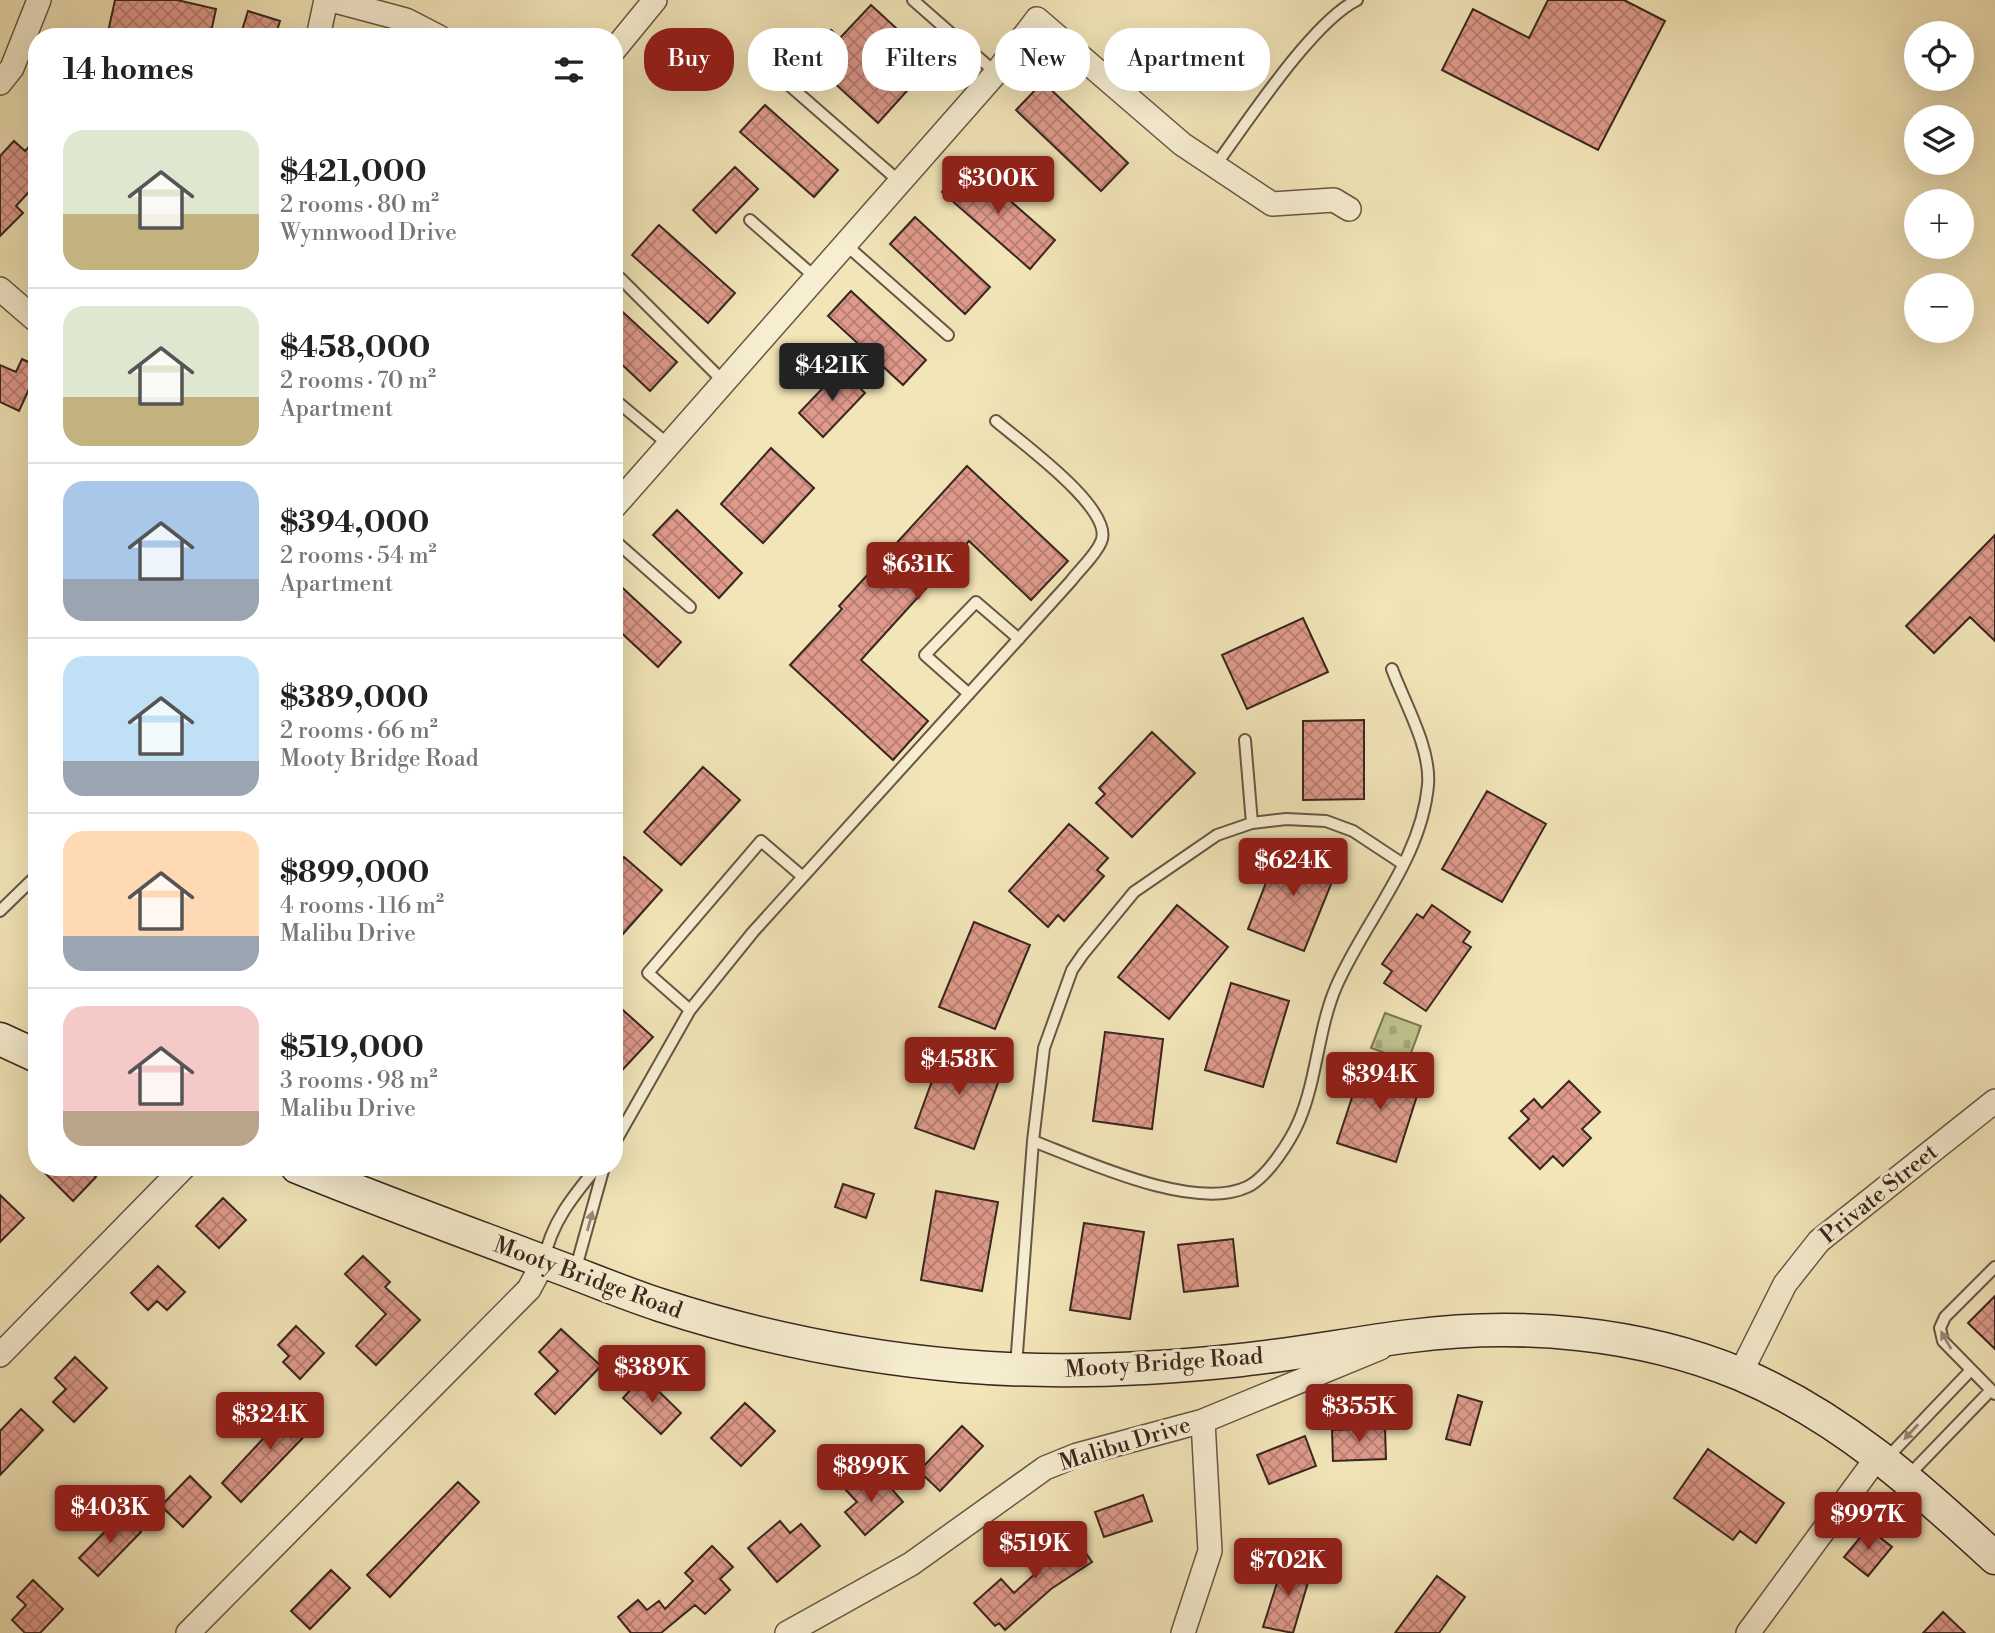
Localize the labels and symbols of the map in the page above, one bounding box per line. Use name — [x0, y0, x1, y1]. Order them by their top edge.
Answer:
pin: $300K — [949, 156, 1047, 216]
pin: $421K — [783, 344, 881, 403]
pin: $631K — [869, 542, 967, 602]
pin: $624K — [1244, 838, 1342, 898]
pin: $458K — [910, 1038, 1008, 1097]
pin: $394K — [1331, 1052, 1429, 1112]
street label: Private Street — [1814, 1138, 1944, 1250]
one-way arrow — [586, 1210, 596, 1231]
street label: Mooty Bridge Road — [490, 1231, 686, 1325]
one-way arrow — [1940, 1330, 1952, 1349]
street label: Mooty Bridge Road — [1064, 1342, 1264, 1384]
pin: $389K — [603, 1346, 701, 1405]
pin: $355K — [1310, 1384, 1408, 1444]
pin: $324K — [221, 1392, 319, 1452]
street label: Malibu Drive — [1056, 1411, 1194, 1477]
one-way arrow — [1904, 1423, 1920, 1440]
pin: $899K — [822, 1444, 920, 1504]
pin: $403K — [61, 1486, 159, 1545]
pin: $997K — [1819, 1492, 1917, 1552]
pin: $519K — [986, 1522, 1084, 1581]
pin: $702K — [1239, 1538, 1337, 1598]

